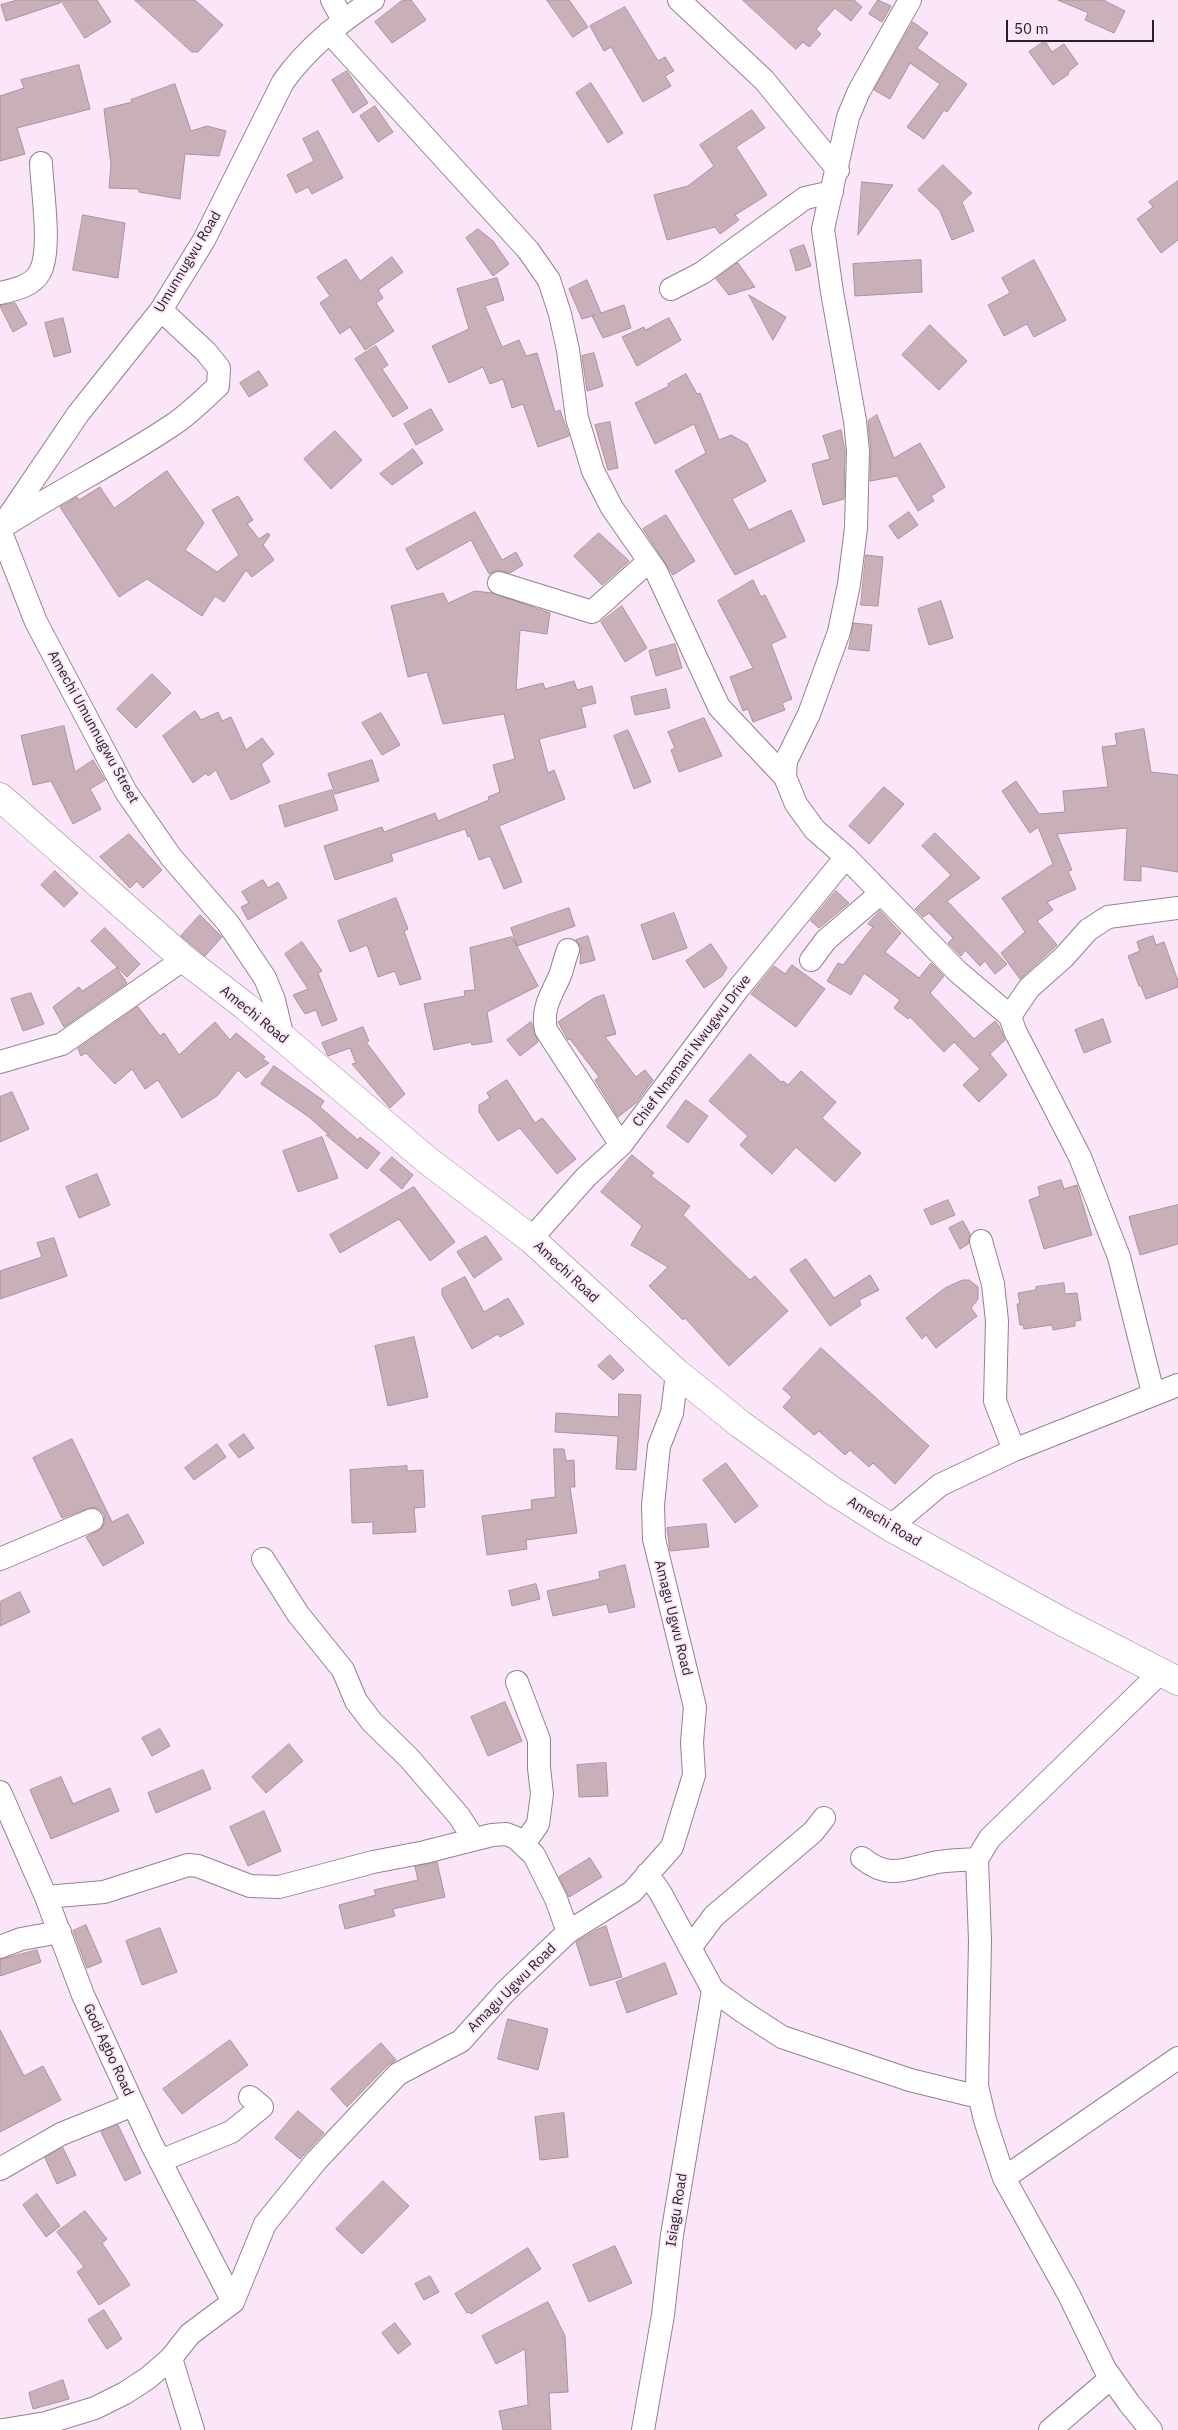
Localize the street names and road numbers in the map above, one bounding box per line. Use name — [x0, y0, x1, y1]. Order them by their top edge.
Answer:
street label: Umunnugwu Road — [151, 208, 225, 316]
street label: Amechi Umunnugwu Street — [44, 648, 142, 806]
street label: Chief Nnamani Nwugwu Drive — [629, 972, 755, 1130]
street label: Amechi Road — [217, 982, 291, 1048]
street label: Amechi Road — [530, 1238, 602, 1306]
street label: Amechi Road — [844, 1493, 924, 1551]
street label: Amagu Ugwu Road — [651, 1559, 695, 1677]
street label: Amagu Ugwu Road — [464, 1940, 560, 2036]
street label: Godi Agbo Road — [79, 2001, 137, 2099]
street label: Isiagu Road — [663, 2172, 691, 2248]

